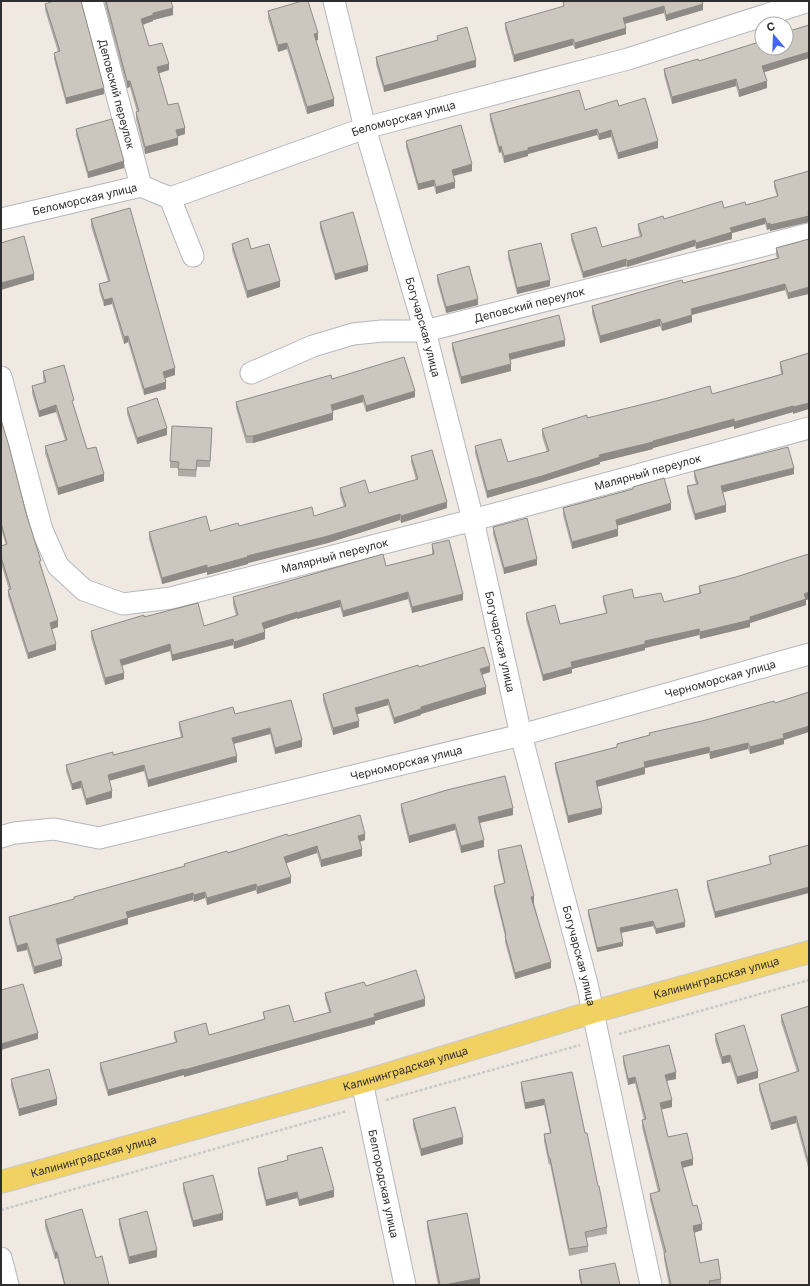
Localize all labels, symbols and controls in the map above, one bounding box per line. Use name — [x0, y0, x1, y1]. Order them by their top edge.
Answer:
north arrow — [754, 16, 794, 56]
text: С — [765, 19, 777, 34]
street label: Деповский переулок — [95, 37, 138, 151]
street label: Беломорская улица — [349, 98, 457, 139]
street label: Беломорская улица — [31, 180, 139, 218]
street label: Богучарская улица — [402, 275, 443, 378]
street label: Деповский переулок — [472, 284, 586, 325]
street label: Малярный переулок — [593, 451, 703, 493]
street label: Малярный переулок — [280, 535, 390, 576]
street label: Богучарская улица — [482, 590, 518, 693]
street label: Черноморская улица — [663, 657, 777, 701]
street label: Черноморская улица — [349, 743, 464, 783]
street label: Богучарская улица — [560, 904, 598, 1007]
street label: Калининградская улица — [652, 954, 781, 1002]
street label: Калининградская улица — [341, 1043, 470, 1094]
street label: Белгородская улица — [365, 1128, 402, 1239]
street label: Калининградская улица — [29, 1132, 158, 1180]

